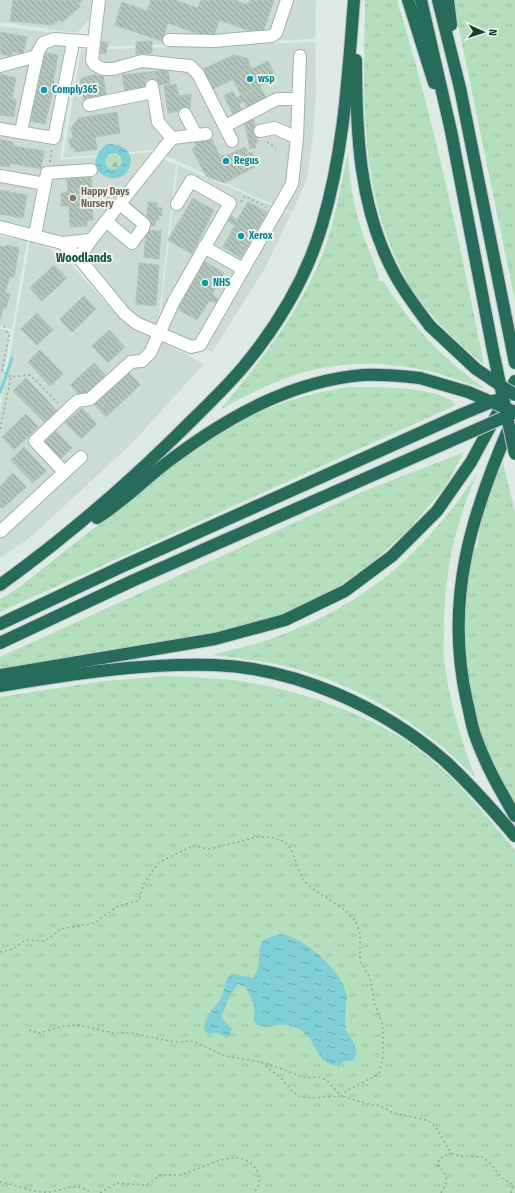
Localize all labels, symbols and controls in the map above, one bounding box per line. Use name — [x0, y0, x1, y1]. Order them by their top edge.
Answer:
north arrow — [463, 12, 503, 52]
text: N — [486, 29, 499, 36]
place label: wsp — [258, 73, 275, 85]
marker: wsp — [245, 74, 255, 84]
place label: Comply365 — [52, 84, 98, 96]
marker: Comply365 — [39, 85, 49, 95]
place label: Regus — [234, 155, 260, 167]
marker: Regus — [221, 156, 231, 166]
place label: Happy Days Nursery — [81, 186, 130, 210]
marker: Happy Days Nursery — [68, 193, 78, 203]
place label: Xerox — [248, 230, 273, 242]
marker: Xerox — [236, 231, 246, 241]
district label: Woodlands — [56, 251, 113, 265]
place label: NHS — [213, 277, 230, 289]
marker: NHS — [200, 278, 210, 288]

